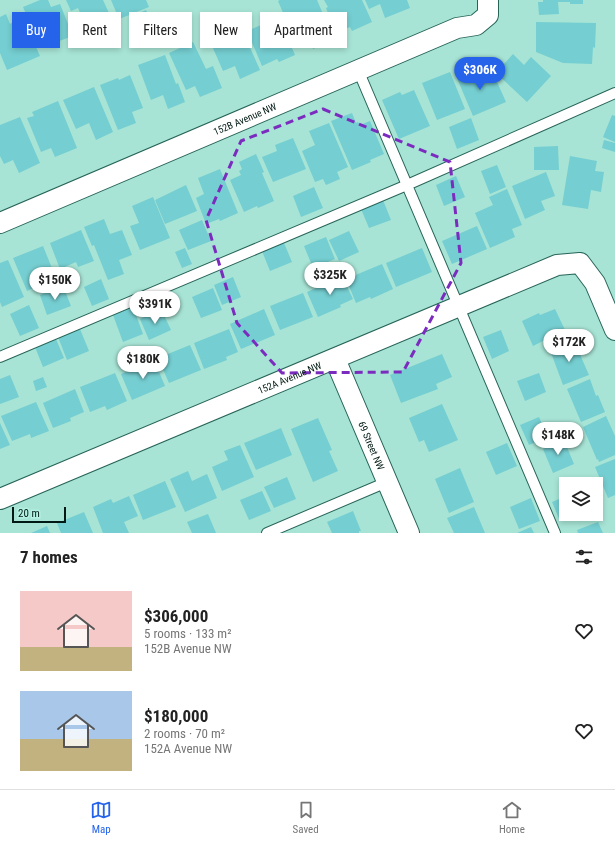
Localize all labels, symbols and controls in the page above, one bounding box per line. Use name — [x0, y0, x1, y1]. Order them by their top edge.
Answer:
chip: Buy — [12, 12, 60, 48]
chip: Rent — [68, 12, 121, 48]
chip: Filters — [129, 12, 192, 48]
chip: New — [200, 12, 252, 48]
chip: Apartment — [260, 12, 347, 48]
pin: $306K — [452, 57, 508, 91]
text: $306K — [463, 62, 497, 77]
street label: 152B Avenue NW — [212, 101, 278, 137]
pin: $325K — [302, 262, 358, 296]
pin: $150K — [27, 267, 83, 301]
text: $325K — [313, 267, 347, 282]
text: $150K — [38, 272, 72, 287]
pin: $391K — [127, 291, 183, 325]
text: $391K — [138, 296, 172, 311]
pin: $172K — [541, 329, 597, 363]
text: $172K — [552, 334, 586, 349]
pin: $180K — [115, 346, 171, 380]
text: $180K — [126, 351, 160, 366]
street label: 152A Avenue NW — [256, 359, 323, 396]
street label: 69 Street NW — [356, 420, 387, 472]
pin: $148K — [530, 422, 586, 456]
text: $148K — [541, 427, 575, 442]
map controls — [559, 477, 603, 521]
button: layers — [559, 477, 603, 521]
scale bar — [12, 505, 66, 524]
text: 20 m — [18, 507, 40, 520]
icon: filters — [573, 546, 595, 568]
text: 7 homes — [20, 547, 78, 567]
text: $306,000 — [144, 606, 208, 626]
icon: home — [52, 607, 100, 655]
icon: heart — [573, 620, 595, 642]
text: 5 rooms · 133 m² — [144, 626, 231, 641]
text: 152B Avenue NW — [144, 641, 232, 656]
text: $180,000 — [144, 706, 208, 726]
icon: home — [52, 707, 100, 755]
icon: heart — [573, 720, 595, 742]
text: 2 rooms · 70 m² — [144, 726, 225, 741]
text: 152A Avenue NW — [144, 741, 232, 756]
tab: Map — [90, 799, 112, 836]
tab: Saved — [293, 799, 319, 836]
tab: Home — [499, 799, 525, 836]

